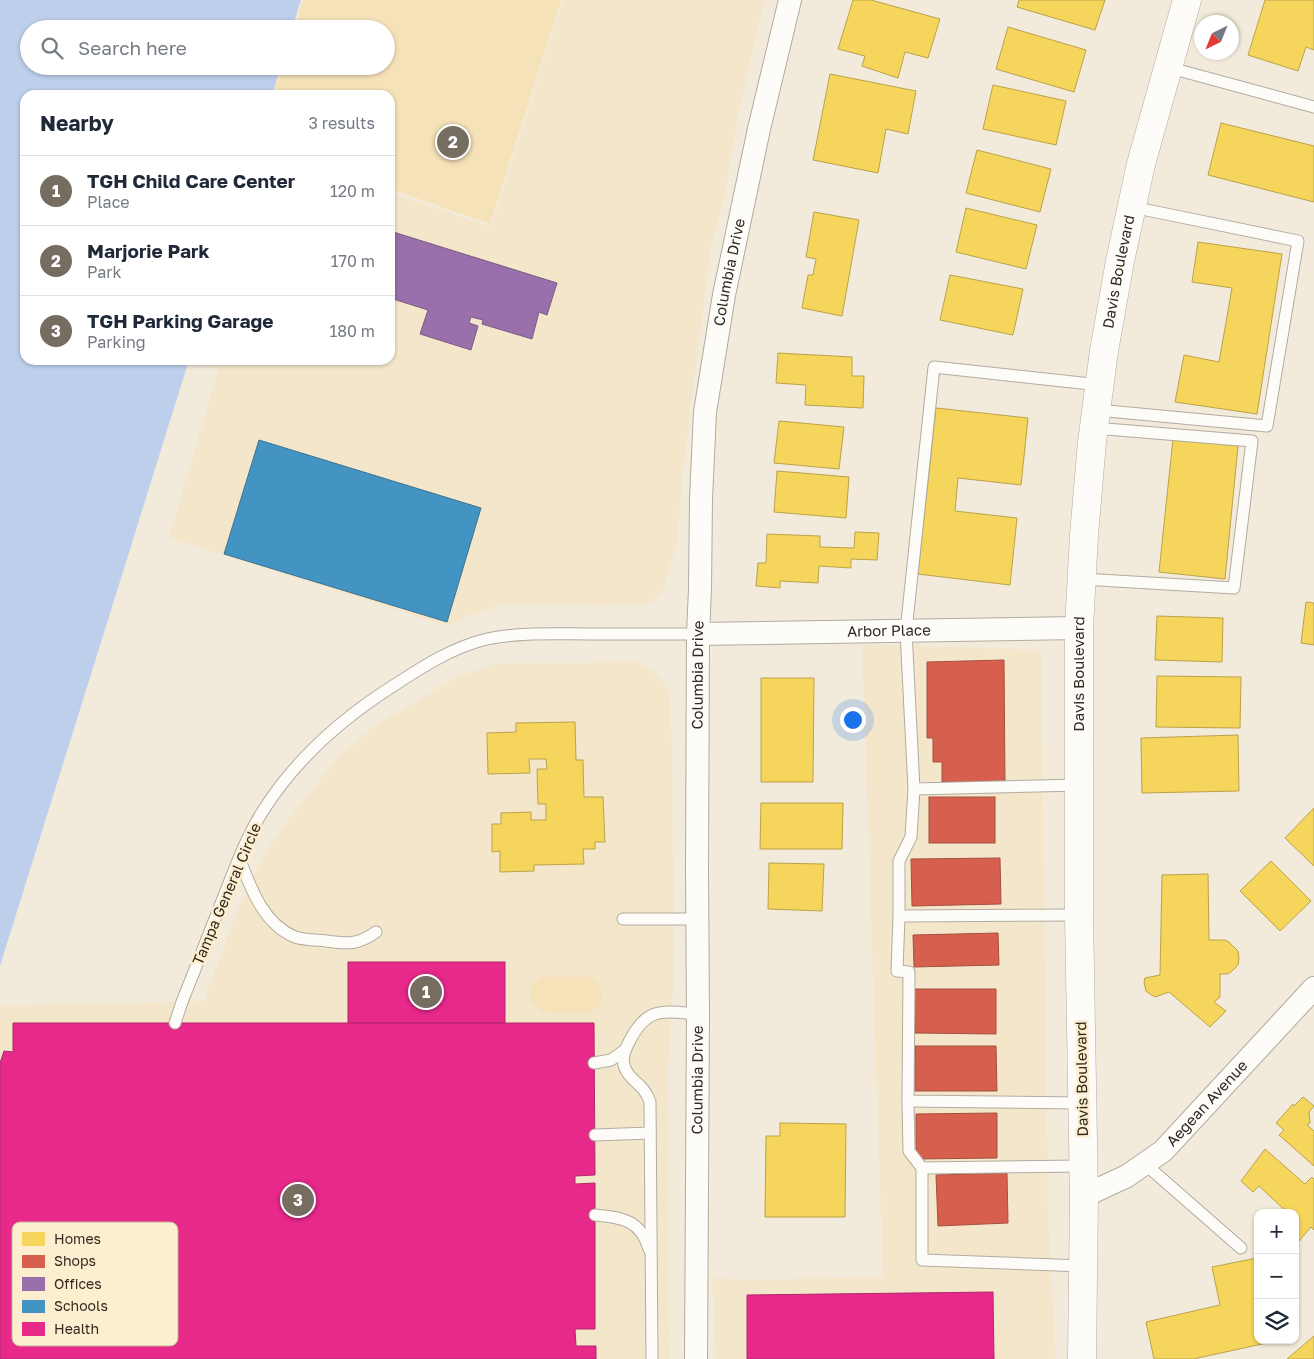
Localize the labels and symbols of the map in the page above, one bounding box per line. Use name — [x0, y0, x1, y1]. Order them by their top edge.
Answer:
north arrow — [1194, 15, 1239, 60]
pin: 2 — [437, 123, 469, 161]
street label: Davis Boulevard — [1098, 213, 1138, 330]
street label: Columbia Drive — [709, 216, 748, 327]
street label: Davis Boulevard — [1069, 616, 1088, 732]
street label: Columbia Drive — [688, 620, 707, 730]
street label: Arbor Place — [847, 620, 931, 640]
your location — [840, 707, 866, 733]
street label: Tampa General Circle — [188, 820, 264, 967]
pin: 1 — [410, 973, 442, 1011]
street label: Davis Boulevard — [1071, 1021, 1091, 1137]
street label: Columbia Drive — [687, 1025, 706, 1135]
street label: Aegean Avenue — [1162, 1056, 1251, 1150]
pin: 3 — [282, 1181, 314, 1219]
legend — [12, 1222, 178, 1346]
text: Homes — [54, 1230, 101, 1247]
text: Shops — [54, 1252, 96, 1269]
text: Offices — [54, 1275, 102, 1292]
text: Schools — [54, 1297, 108, 1314]
text: Health — [54, 1320, 99, 1337]

